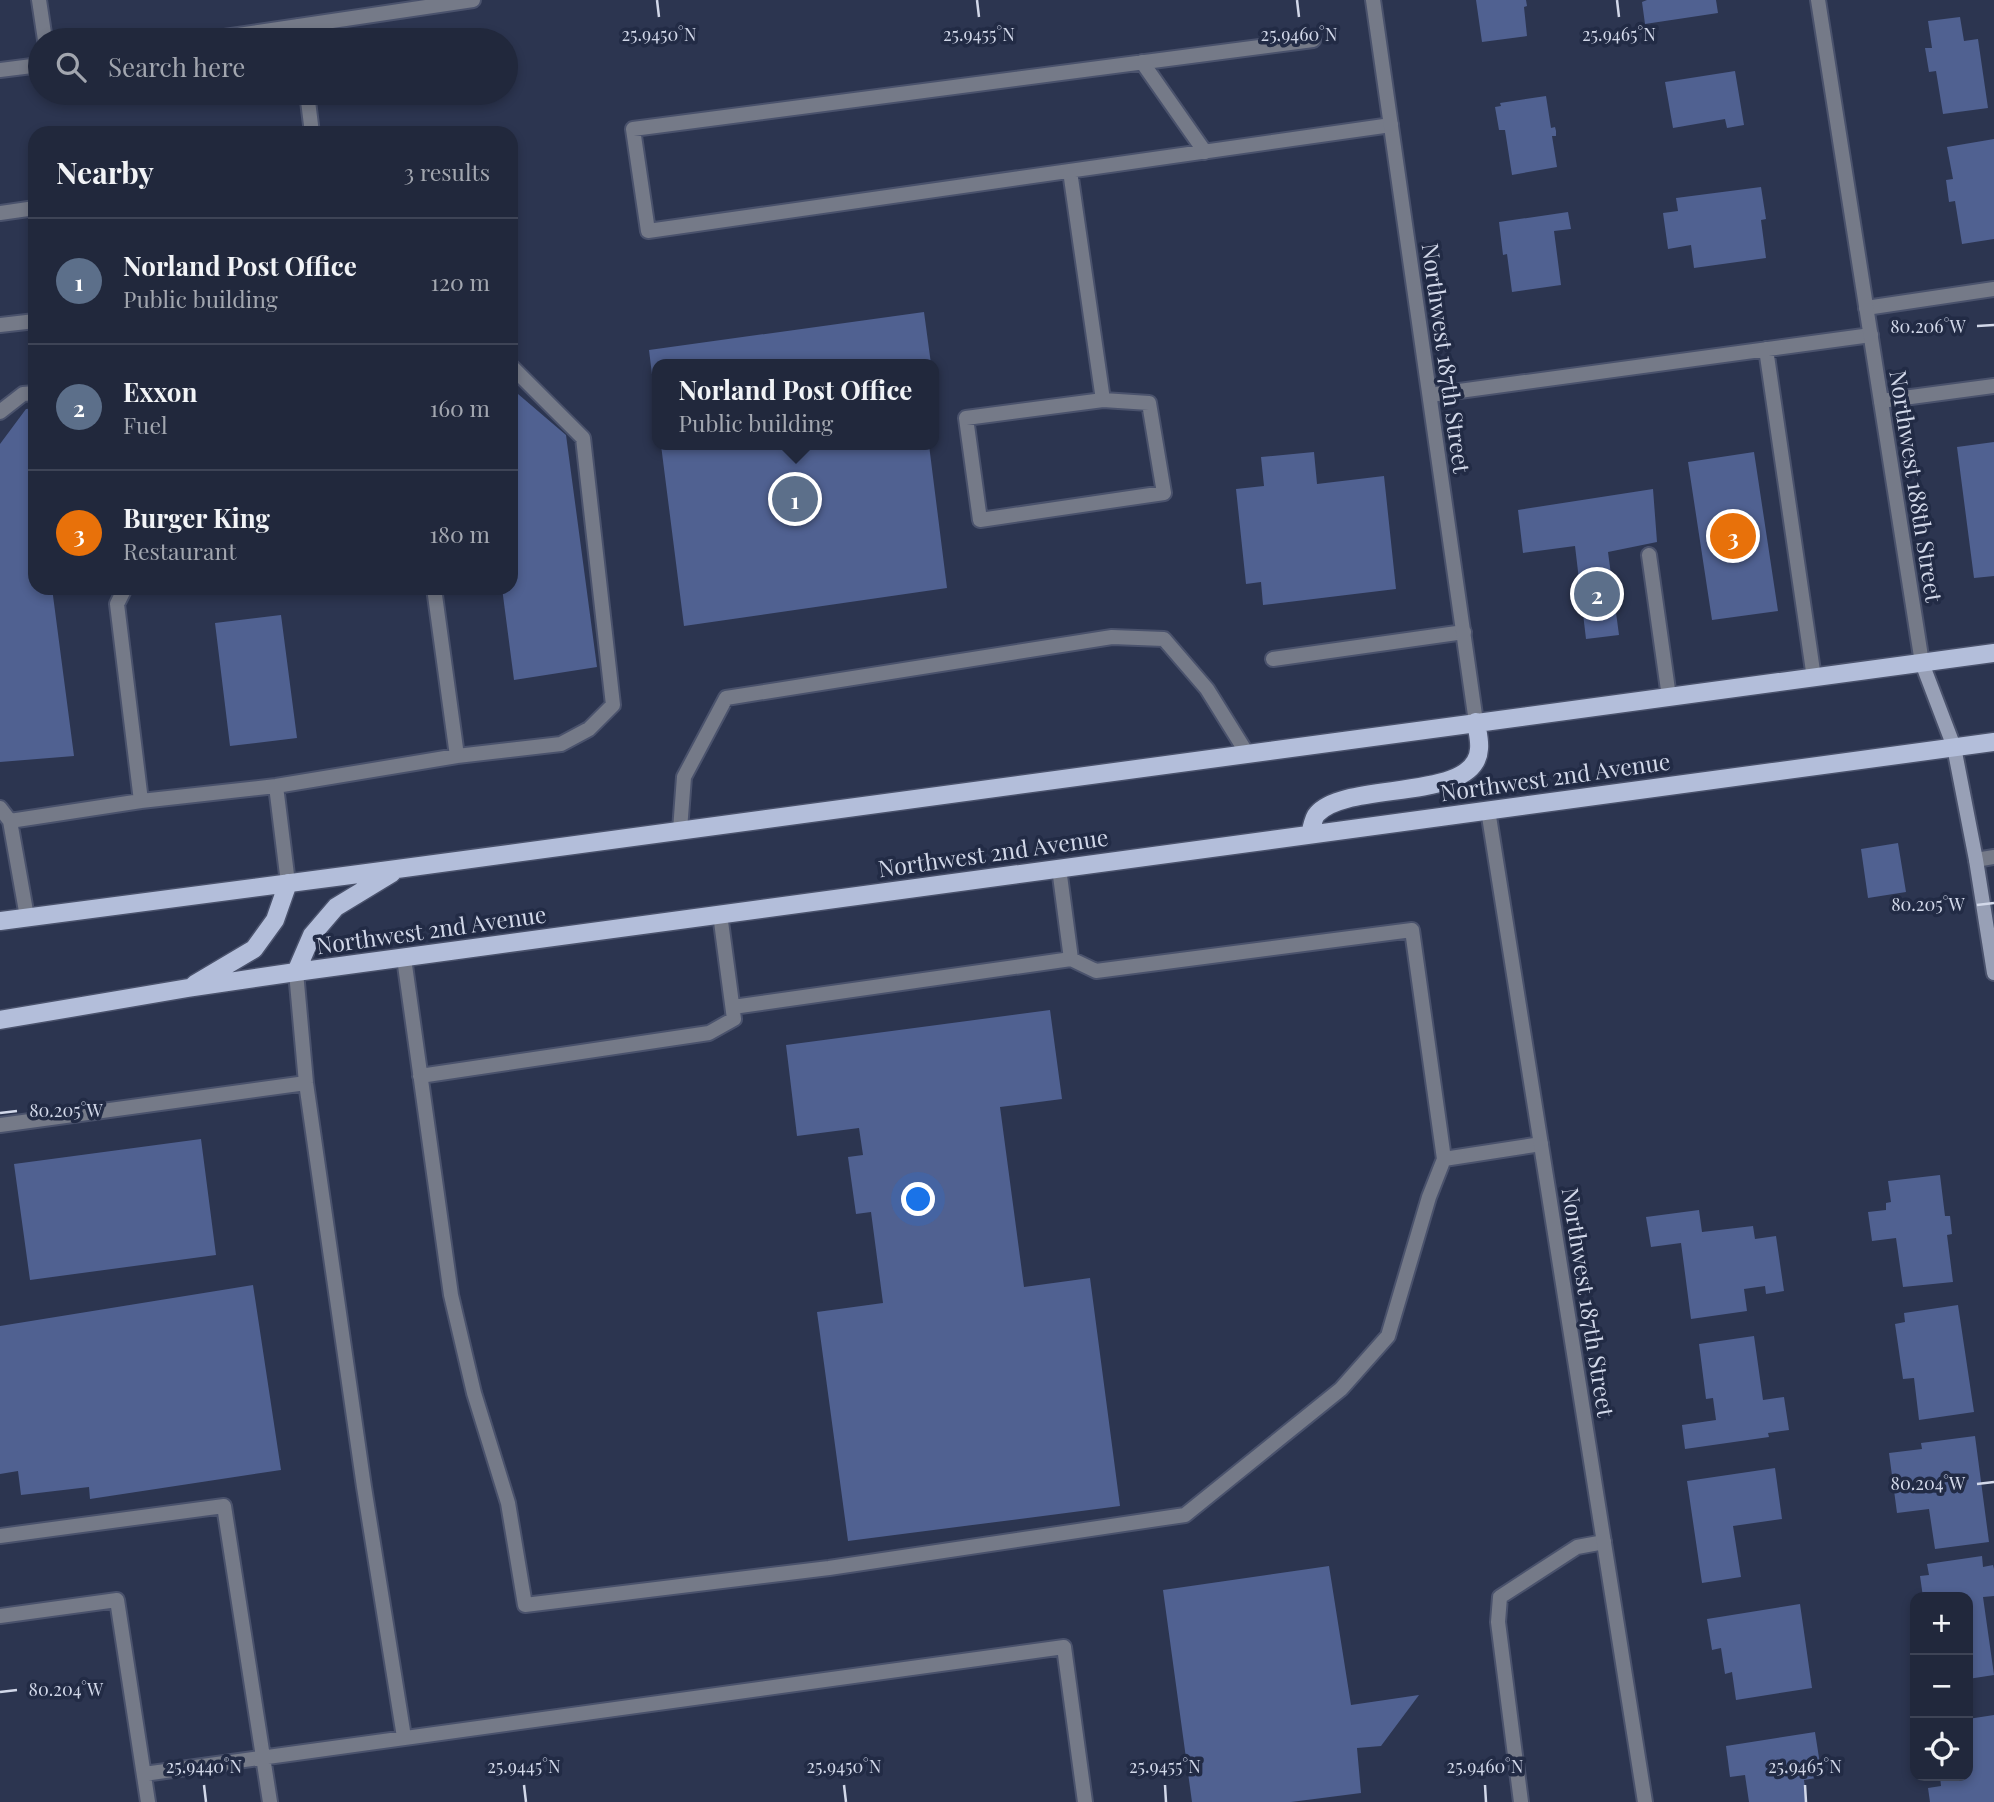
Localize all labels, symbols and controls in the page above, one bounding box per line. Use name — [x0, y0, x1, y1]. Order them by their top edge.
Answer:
text: 25.9450°N — [621, 22, 697, 46]
text: 25.9455°N — [943, 22, 1015, 46]
text: 25.9460°N — [1261, 22, 1338, 46]
text: 25.9465°N — [1582, 22, 1656, 46]
search box — [28, 28, 518, 105]
icon: search — [52, 48, 90, 86]
text: Search here — [108, 49, 245, 84]
text: Nearby — [56, 152, 154, 192]
text: 3 results — [404, 156, 490, 187]
street label: Northwest 187th Street — [1416, 241, 1479, 476]
text: Norland Post Office — [123, 248, 357, 283]
text: 1 — [75, 266, 83, 297]
text: 120 m — [431, 266, 490, 297]
text: Public building — [123, 283, 278, 314]
text: 80.206°W — [1890, 314, 1966, 338]
popup — [652, 359, 939, 450]
street label: Northwest 188th Street — [1883, 368, 1951, 605]
text: Norland Post Office — [679, 372, 912, 407]
text: Exxon — [123, 374, 198, 409]
text: 2 — [73, 392, 85, 423]
text: 160 m — [430, 392, 490, 423]
text: Public building — [679, 407, 834, 438]
text: Fuel — [123, 409, 168, 440]
pin: 1 — [772, 473, 818, 525]
text: Burger King — [123, 500, 270, 535]
pin: 3 — [1710, 510, 1756, 562]
text: 3 — [73, 518, 85, 549]
text: 180 m — [430, 518, 490, 549]
text: Restaurant — [123, 535, 236, 566]
pin: 2 — [1574, 568, 1620, 620]
street label: Northwest 2nd Avenue — [1438, 745, 1672, 807]
street label: Northwest 2nd Avenue — [876, 821, 1110, 883]
text: 80.205°W — [1891, 892, 1966, 916]
street label: Northwest 2nd Avenue — [314, 898, 548, 960]
text: 80.205°W — [29, 1098, 104, 1122]
your location — [901, 1182, 935, 1216]
street label: Northwest 187th Street — [1556, 1185, 1623, 1420]
text: 80.204°W — [1891, 1471, 1966, 1495]
map controls — [1910, 1592, 1973, 1781]
button: + — [1910, 1592, 1973, 1655]
button: − — [1910, 1655, 1973, 1718]
text: 80.204°W — [29, 1677, 104, 1701]
button: locate — [1910, 1718, 1973, 1781]
text: 25.9440°N — [166, 1754, 243, 1778]
text: 25.9445°N — [487, 1754, 561, 1778]
text: 25.9450°N — [806, 1754, 882, 1778]
text: 25.9455°N — [1129, 1754, 1201, 1778]
text: 25.9460°N — [1447, 1754, 1524, 1778]
text: 25.9465°N — [1768, 1754, 1842, 1778]

